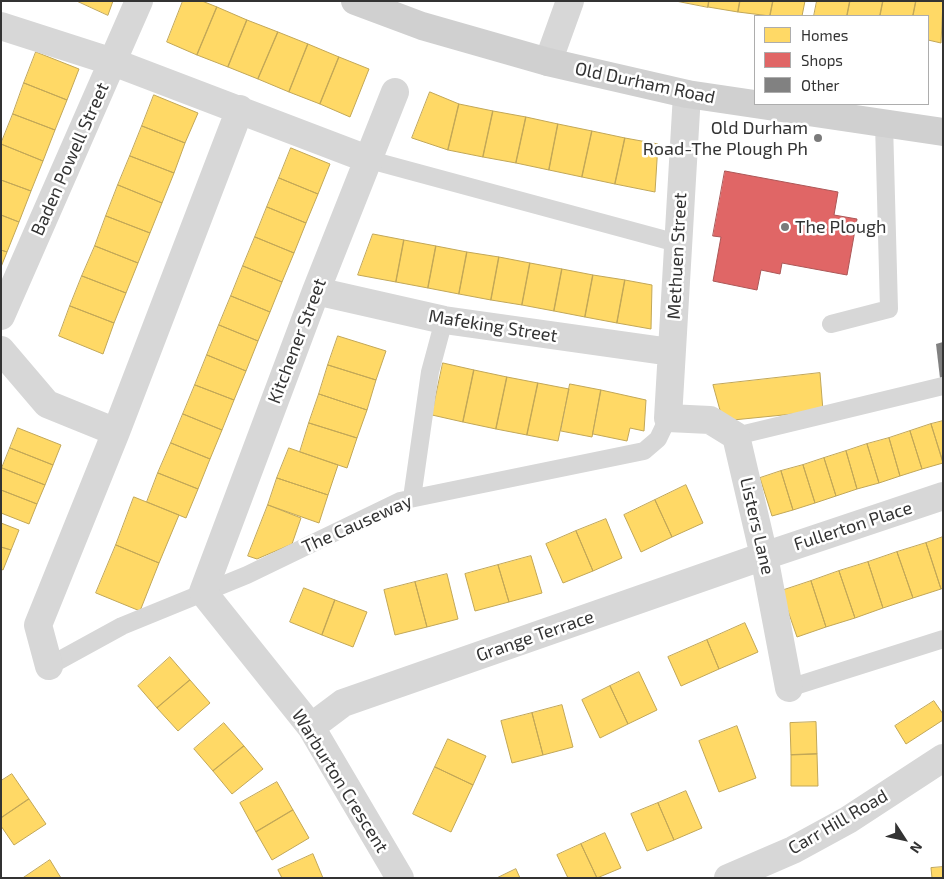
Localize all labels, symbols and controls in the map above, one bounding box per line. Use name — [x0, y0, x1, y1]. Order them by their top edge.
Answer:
legend — [754, 15, 929, 105]
text: Homes — [801, 26, 848, 44]
text: Shops — [801, 51, 843, 69]
street label: Old Durham Road — [573, 58, 717, 108]
text: Other — [801, 76, 840, 94]
street label: Baden Powell Street — [27, 79, 113, 239]
place label: Old Durham Road-The Plough Ph — [643, 117, 808, 160]
marker: Old Durham Road-The Plough Ph — [812, 132, 824, 144]
street label: Methuen Street — [663, 192, 691, 320]
place label: The Plough — [795, 216, 887, 238]
marker: The Plough — [779, 221, 791, 233]
street label: Kitchener Street — [263, 275, 331, 407]
street label: Mafeking Street — [427, 305, 559, 347]
street label: Listers Lane — [735, 475, 779, 577]
street label: The Causeway — [299, 490, 415, 558]
street label: Fullerton Place — [791, 497, 915, 555]
street label: Grange Terrace — [473, 606, 597, 666]
street label: Warburton Crescent — [287, 705, 393, 857]
street label: Carr Hill Road — [784, 785, 892, 859]
north arrow — [879, 814, 929, 864]
text: N — [907, 839, 927, 857]

